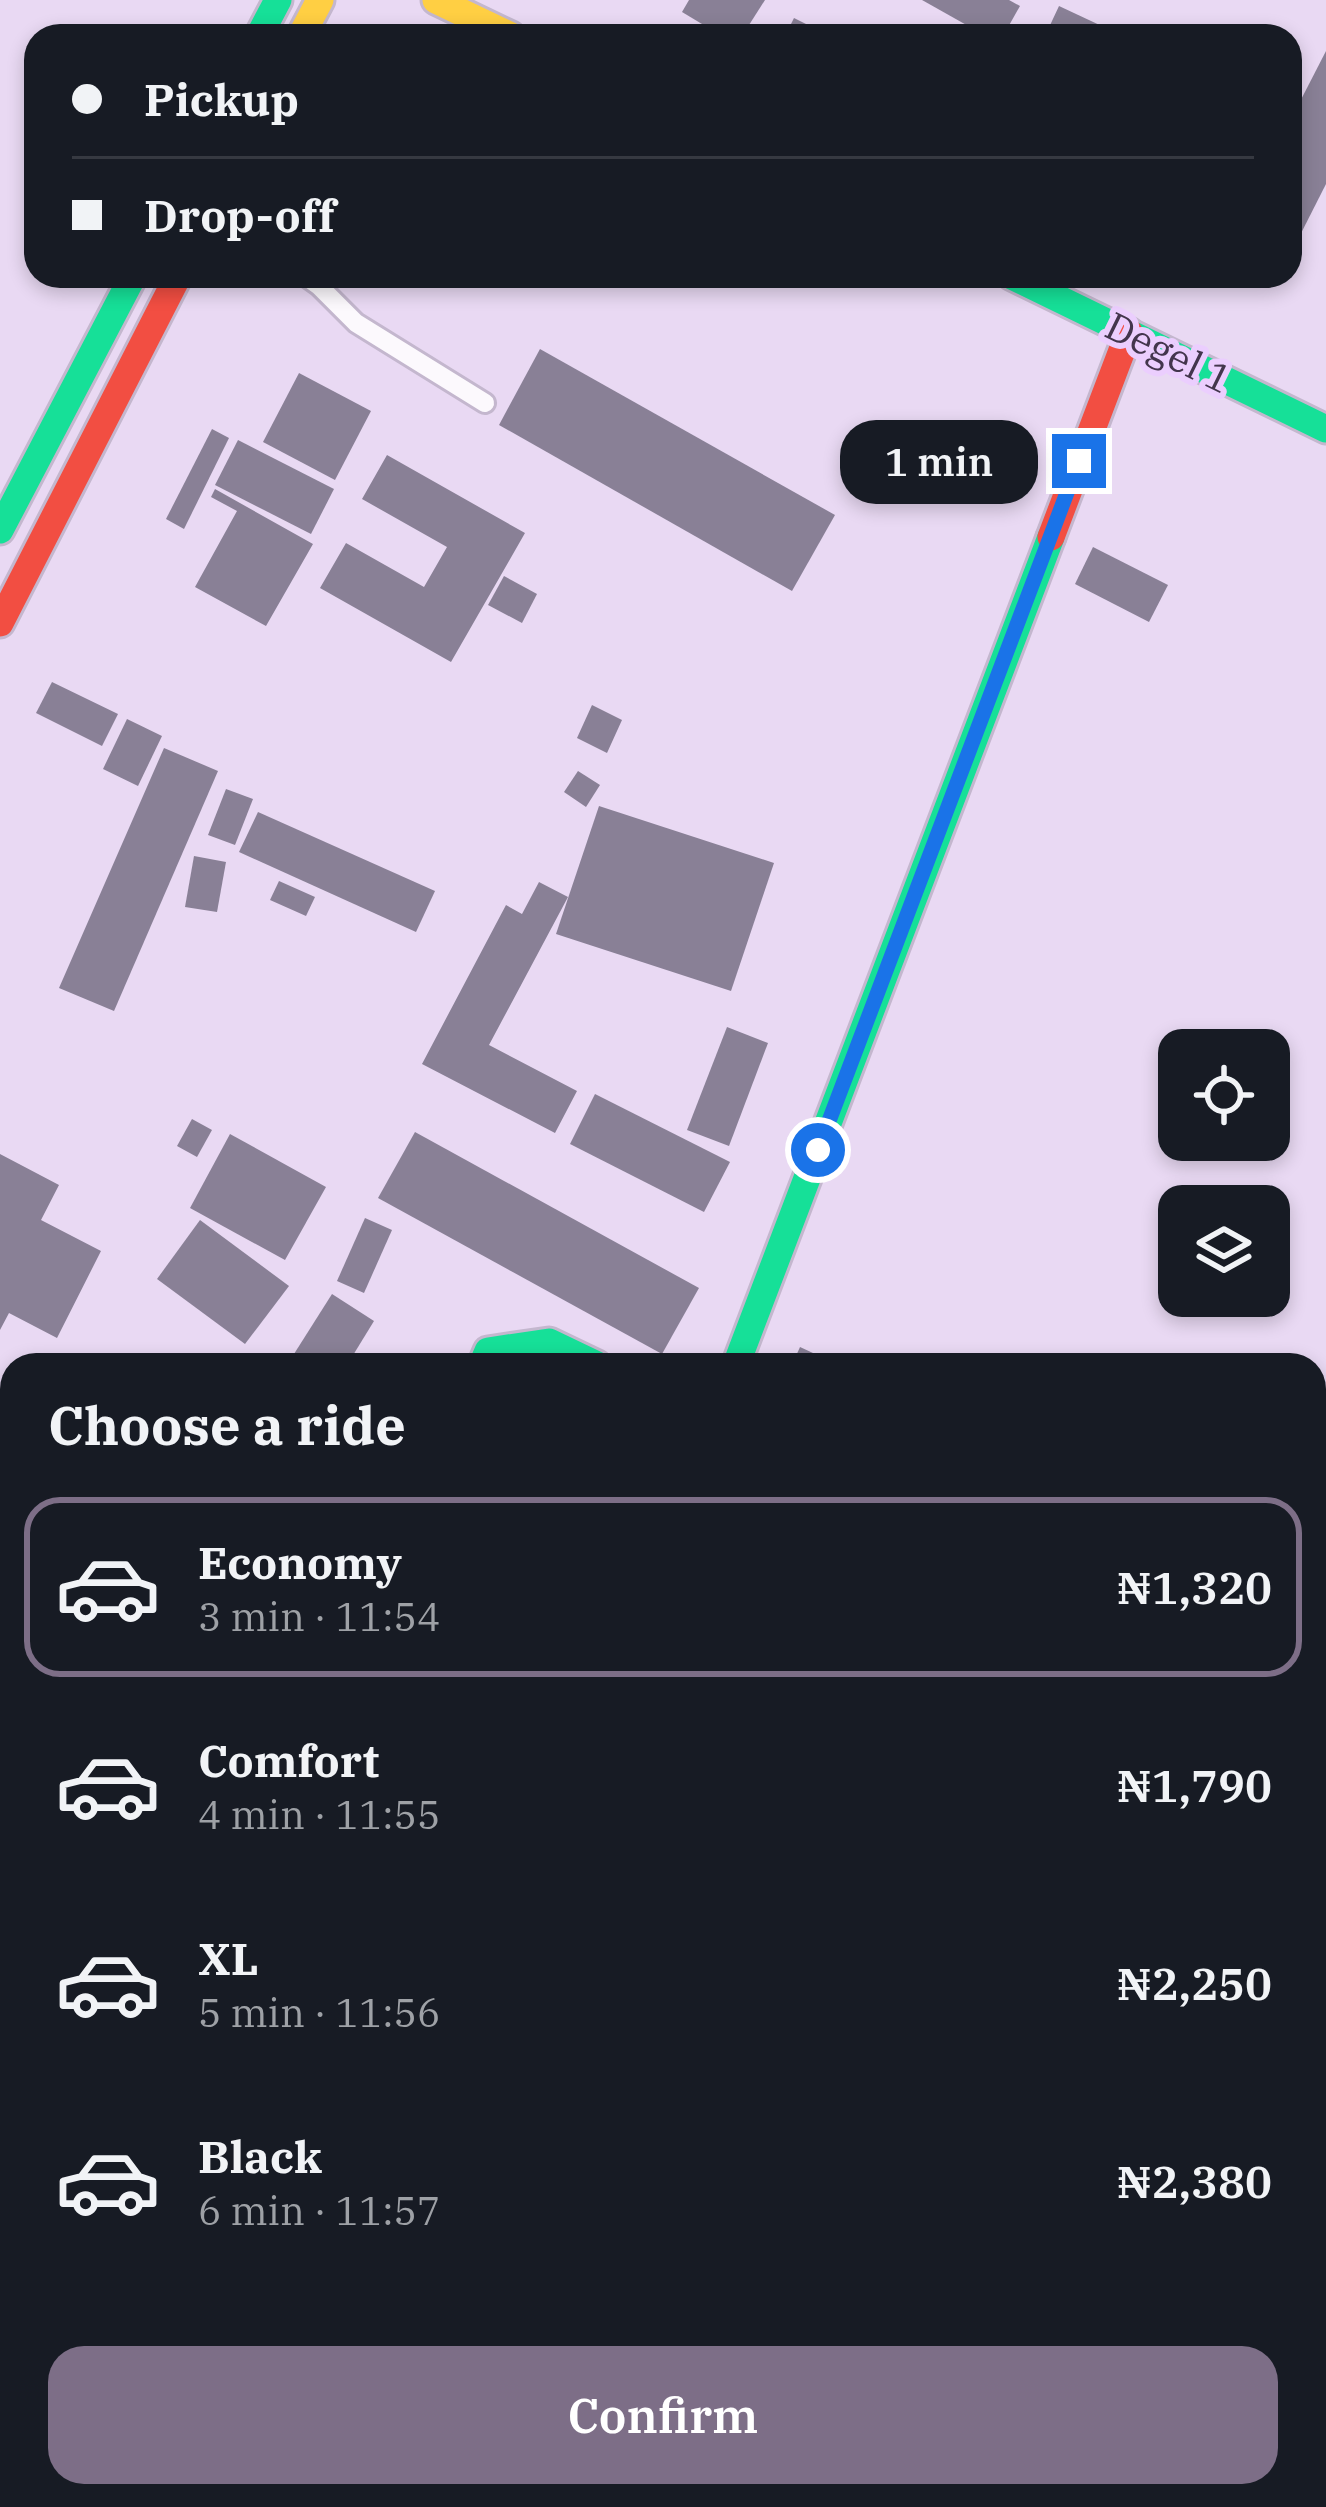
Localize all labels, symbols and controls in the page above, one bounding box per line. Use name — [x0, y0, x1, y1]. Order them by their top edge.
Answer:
text: Pickup — [144, 70, 299, 128]
text: Drop-off — [144, 186, 335, 244]
street label: Degel 1 — [1097, 300, 1241, 404]
callout: 1 min — [839, 419, 1037, 503]
route end — [1052, 434, 1106, 488]
text: 1 min — [885, 436, 993, 487]
map controls — [1158, 1029, 1290, 1317]
button: locate — [1158, 1029, 1290, 1161]
route start — [791, 1123, 845, 1177]
button: layers — [1158, 1185, 1290, 1317]
text: Choose a ride — [48, 1390, 406, 1460]
icon: car — [54, 1533, 162, 1641]
text: Economy — [198, 1533, 402, 1591]
text: ₦1,320 — [1117, 1558, 1272, 1616]
text: 3 min · 11:54 — [198, 1591, 440, 1642]
icon: car — [54, 1731, 162, 1839]
text: Comfort — [198, 1731, 379, 1789]
text: ₦1,790 — [1117, 1756, 1272, 1814]
text: 4 min · 11:55 — [198, 1789, 440, 1840]
icon: car — [54, 1929, 162, 2037]
text: XL — [198, 1929, 259, 1987]
text: ₦2,250 — [1117, 1954, 1272, 2012]
text: 5 min · 11:56 — [198, 1987, 440, 2038]
icon: car — [54, 2127, 162, 2235]
text: Black — [198, 2127, 322, 2185]
text: ₦2,380 — [1117, 2152, 1272, 2210]
text: 6 min · 11:57 — [198, 2185, 440, 2236]
button: Confirm — [48, 2346, 1278, 2484]

